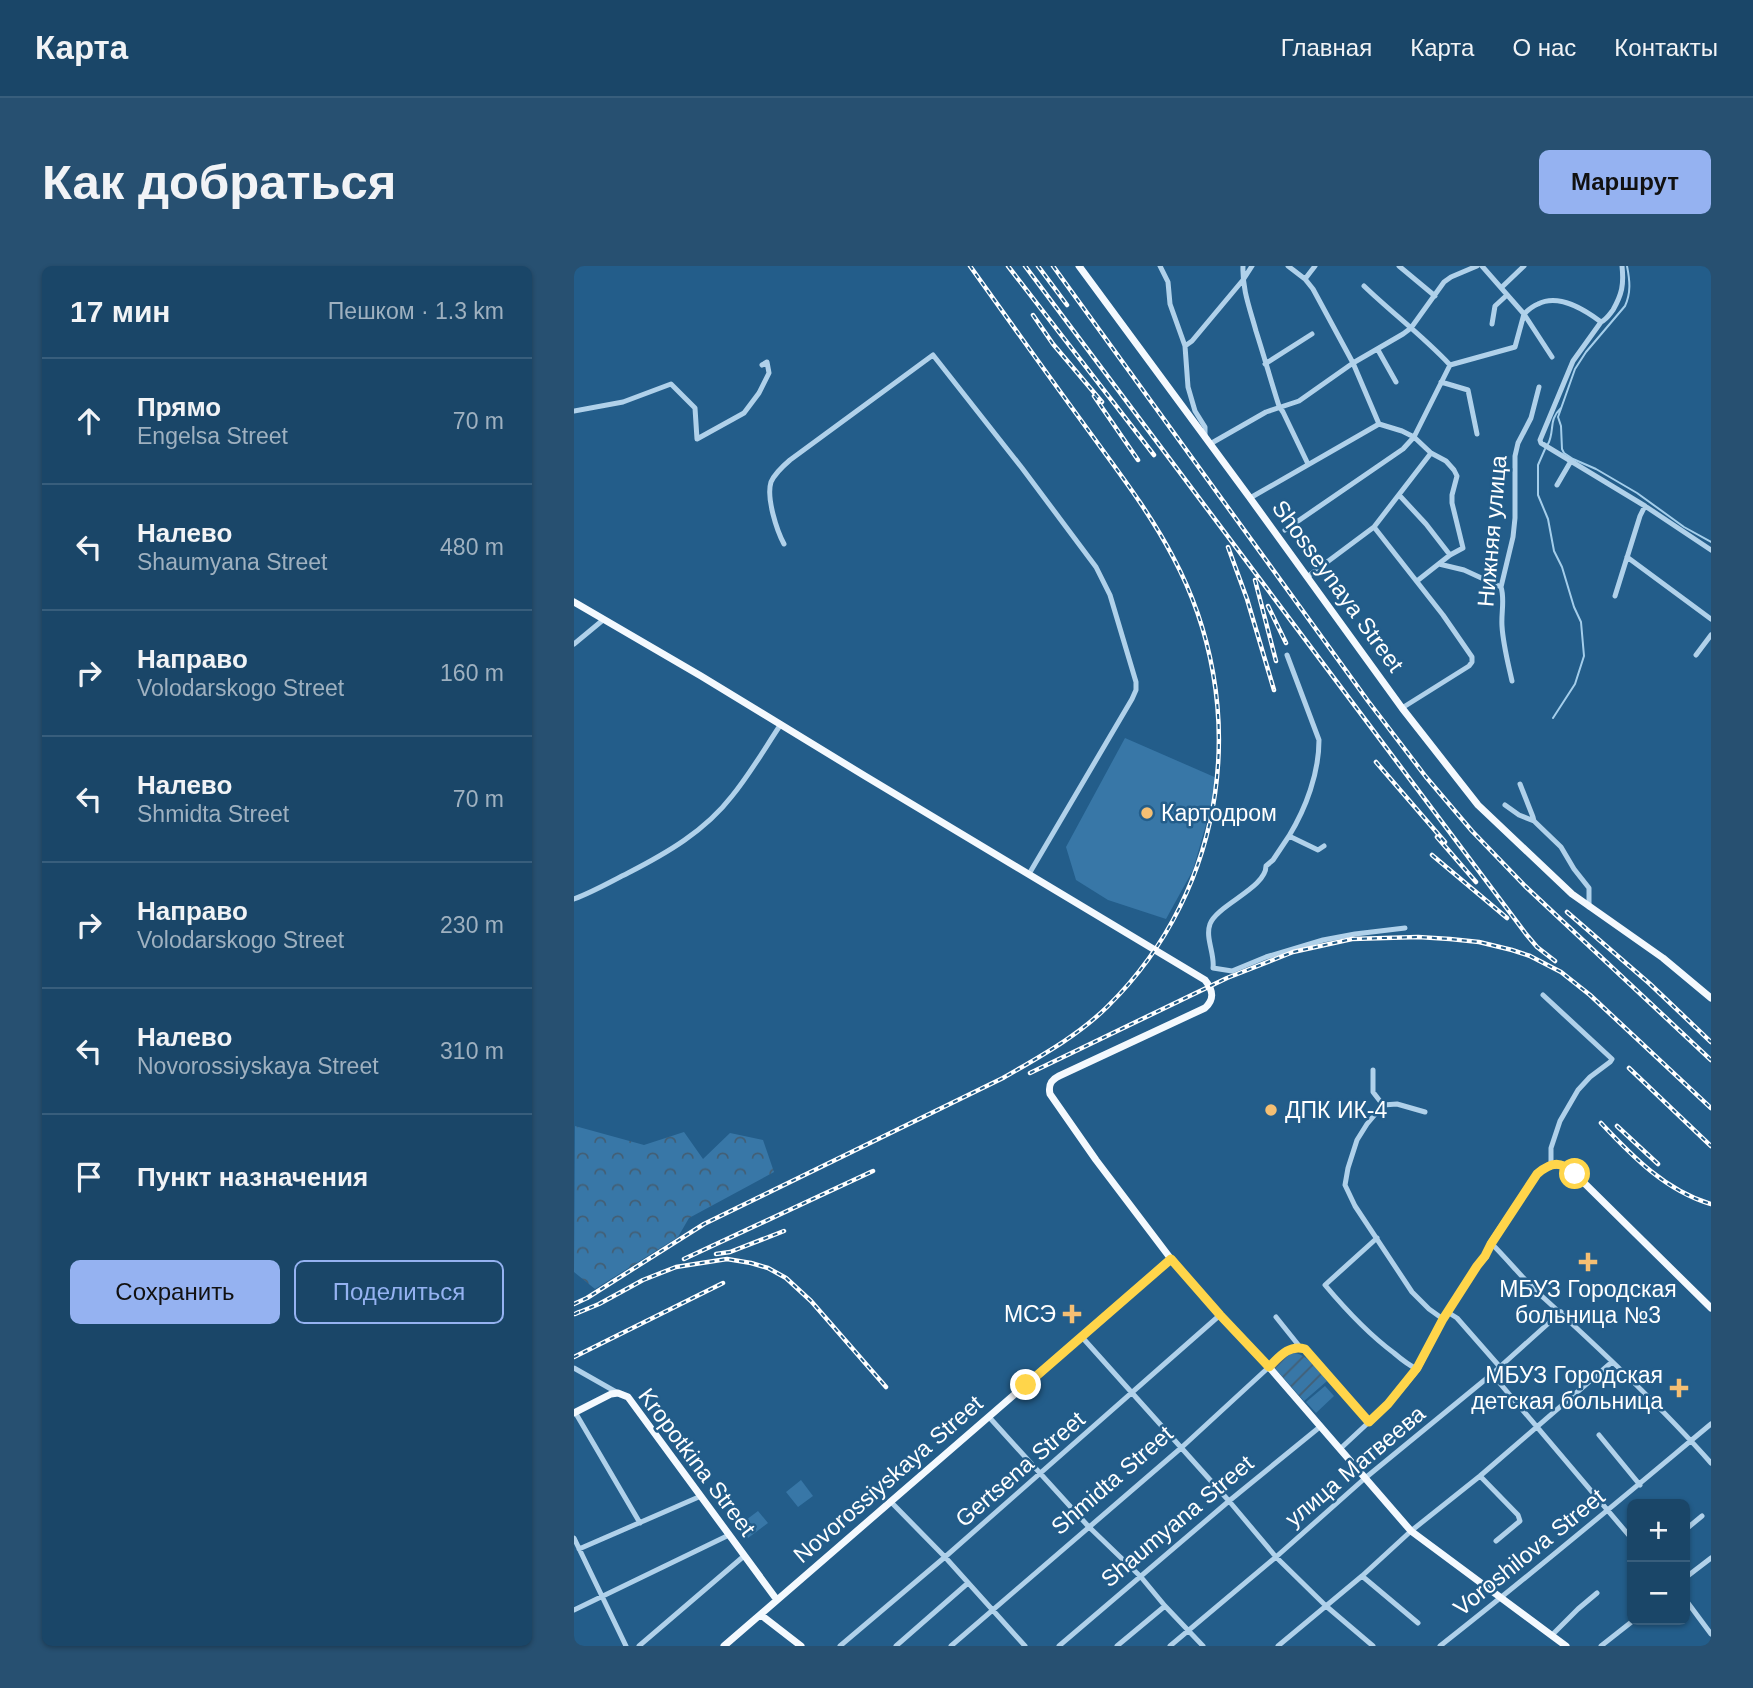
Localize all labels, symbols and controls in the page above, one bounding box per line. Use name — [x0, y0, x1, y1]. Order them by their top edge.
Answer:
text: Карта — [35, 29, 128, 66]
text: Главная — [1281, 34, 1372, 61]
text: Карта — [1410, 34, 1474, 61]
text: О нас — [1512, 34, 1576, 61]
text: Контакты — [1614, 34, 1718, 61]
button: Маршрут — [1539, 150, 1711, 214]
text: Как добраться — [42, 155, 396, 209]
text: 17 мин — [70, 295, 170, 328]
text: Пешком · 1.3 km — [328, 298, 504, 324]
text: Прямо — [137, 392, 221, 422]
icon: ahead — [70, 402, 108, 440]
text: 70 m — [453, 408, 504, 434]
text: Engelsa Street — [137, 423, 288, 449]
street label: Нижняя улица — [1472, 454, 1512, 608]
street label: Shosseynaya Street — [1267, 495, 1409, 677]
text: Налево — [137, 518, 232, 548]
icon: left — [70, 528, 108, 566]
text: 480 m — [440, 534, 504, 560]
text: Shaumyana Street — [137, 549, 328, 575]
text: Направо — [137, 644, 248, 674]
icon: right — [70, 654, 108, 692]
text: 160 m — [440, 660, 504, 686]
text: Volodarskogo Street — [137, 675, 344, 701]
text: Налево — [137, 770, 232, 800]
icon: left — [70, 780, 108, 818]
text: 70 m — [453, 786, 504, 812]
place label: Картодром — [1161, 800, 1277, 826]
text: Shmidta Street — [137, 801, 289, 827]
marker: Картодром — [1139, 805, 1155, 821]
text: Направо — [137, 896, 248, 926]
icon: right — [70, 906, 108, 944]
text: 230 m — [440, 912, 504, 938]
text: Volodarskogo Street — [137, 927, 344, 953]
text: Налево — [137, 1022, 232, 1052]
icon: left — [70, 1032, 108, 1070]
text: 310 m — [440, 1038, 504, 1064]
text: Novorossiyskaya Street — [137, 1053, 379, 1079]
place label: ДПК ИК-4 — [1285, 1097, 1387, 1123]
marker: ДПК ИК-4 — [1263, 1102, 1279, 1118]
icon: arrive — [70, 1158, 108, 1196]
route start — [1559, 1158, 1590, 1189]
text: Пункт назначения — [137, 1162, 368, 1192]
marker: МБУЗ Городская больница №3 — [1578, 1252, 1598, 1272]
button: Сохранить — [70, 1260, 280, 1324]
button: Поделиться — [294, 1260, 504, 1324]
place label: МБУЗ Городская больница №3 — [1499, 1276, 1677, 1328]
place label: МСЭ — [1004, 1301, 1056, 1327]
marker: МСЭ — [1062, 1304, 1082, 1324]
place label: МБУЗ Городская детская больница — [1471, 1362, 1663, 1414]
route end — [1010, 1369, 1041, 1400]
marker: МБУЗ Городская детская больница — [1669, 1378, 1689, 1398]
street label: Kropotkina Street — [633, 1383, 761, 1541]
street label: Novorossiyskaya Street — [788, 1390, 988, 1568]
street label: улица Матвеева — [1280, 1400, 1430, 1532]
street label: Gertsena Street — [950, 1406, 1090, 1532]
street label: Shmidta Street — [1046, 1420, 1178, 1540]
street label: Shaumyana Street — [1096, 1449, 1259, 1592]
street label: Voroshilova Street — [1448, 1483, 1610, 1621]
map controls — [1627, 1499, 1690, 1625]
button: + — [1627, 1499, 1690, 1562]
button: − — [1627, 1562, 1690, 1625]

